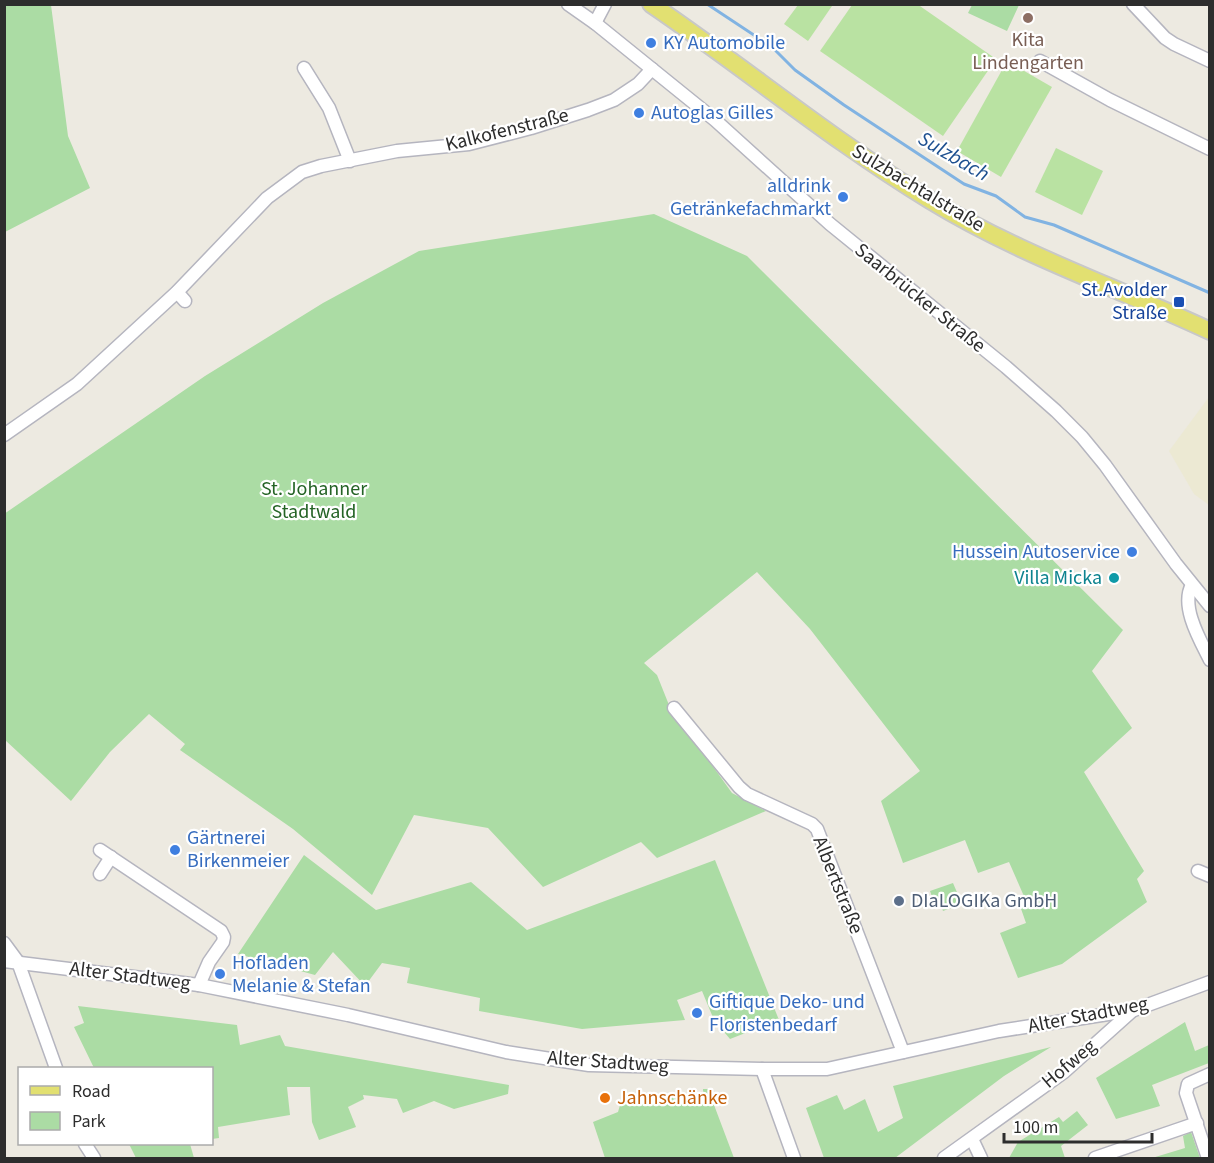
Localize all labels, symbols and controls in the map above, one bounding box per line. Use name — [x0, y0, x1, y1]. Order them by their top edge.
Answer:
marker: Kita Lindengarten — [1021, 11, 1035, 25]
place label: Kita Lindengarten — [972, 26, 1084, 77]
place label: KY Automobile — [663, 29, 785, 57]
marker: KY Automobile — [644, 36, 658, 50]
place label: Autoglas Gilles — [651, 99, 773, 127]
street label: Kalkofenstraße — [442, 101, 572, 159]
marker: Autoglas Gilles — [632, 106, 646, 120]
water label: Sulzbach — [913, 123, 995, 189]
street label: Sulzbachtalstraße — [846, 137, 990, 239]
place label: alldrink Getränkefachmarkt — [670, 172, 831, 223]
marker: alldrink Getränkefachmarkt — [836, 190, 850, 204]
street label: Saarbrücker Straße — [849, 236, 991, 360]
place label: St.Avolder Straße — [1081, 276, 1167, 327]
marker: St.Avolder Straße — [1172, 295, 1186, 309]
park label: St. Johanner Stadtwald — [261, 475, 367, 526]
place label: Hussein Autoservice — [952, 538, 1120, 566]
marker: Hussein Autoservice — [1125, 545, 1139, 559]
place label: Villa Micka — [1014, 564, 1102, 592]
marker: Villa Micka — [1107, 571, 1121, 585]
place label: Gärtnerei Birkenmeier — [187, 824, 289, 875]
street label: Albertstraße — [806, 832, 870, 938]
marker: Gärtnerei Birkenmeier — [168, 843, 182, 857]
place label: DIaLOGIKa GmbH — [911, 887, 1057, 915]
marker: DIaLOGIKa GmbH — [892, 894, 906, 908]
place label: Hofladen Melanie & Stefan — [232, 949, 371, 1000]
street label: Alter Stadtweg — [68, 955, 192, 997]
marker: Hofladen Melanie & Stefan — [213, 967, 227, 981]
place label: Giftique Deko- und Floristenbedarf — [709, 988, 865, 1039]
street label: Alter Stadtweg — [1025, 990, 1151, 1040]
marker: Giftique Deko- und Floristenbedarf — [690, 1006, 704, 1020]
street label: Hofweg — [1036, 1033, 1102, 1095]
street label: Alter Stadtweg — [546, 1044, 670, 1080]
legend — [18, 1067, 213, 1145]
text: Road — [72, 1079, 111, 1104]
place label: Jahnschänke — [617, 1084, 727, 1112]
marker: Jahnschänke — [598, 1091, 612, 1105]
scale bar — [1004, 1106, 1152, 1144]
text: Park — [72, 1109, 106, 1134]
text: 100 m — [1013, 1115, 1058, 1140]

